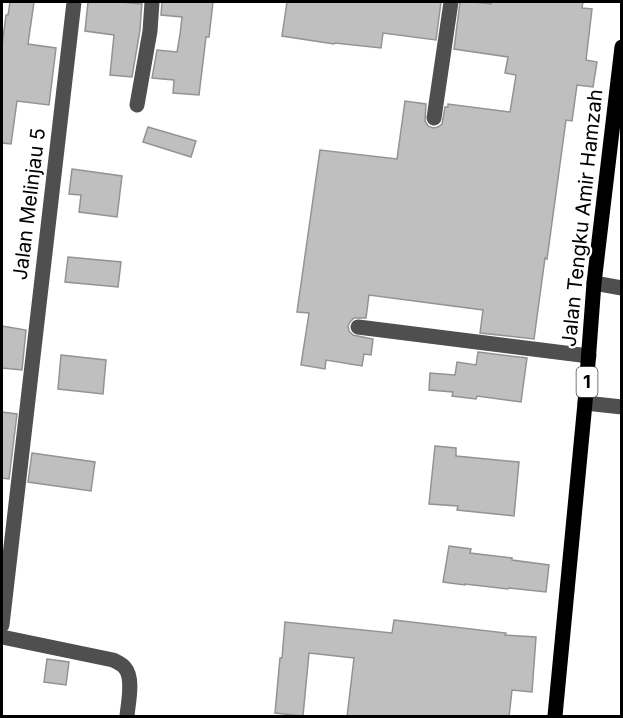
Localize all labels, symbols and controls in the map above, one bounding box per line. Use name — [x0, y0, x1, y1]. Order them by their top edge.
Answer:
street label: Jalan Tengku Amir Hamzah — [557, 88, 607, 348]
street label: Jalan Melinjau 5 — [8, 127, 50, 281]
road number: 1 — [576, 367, 598, 397]

